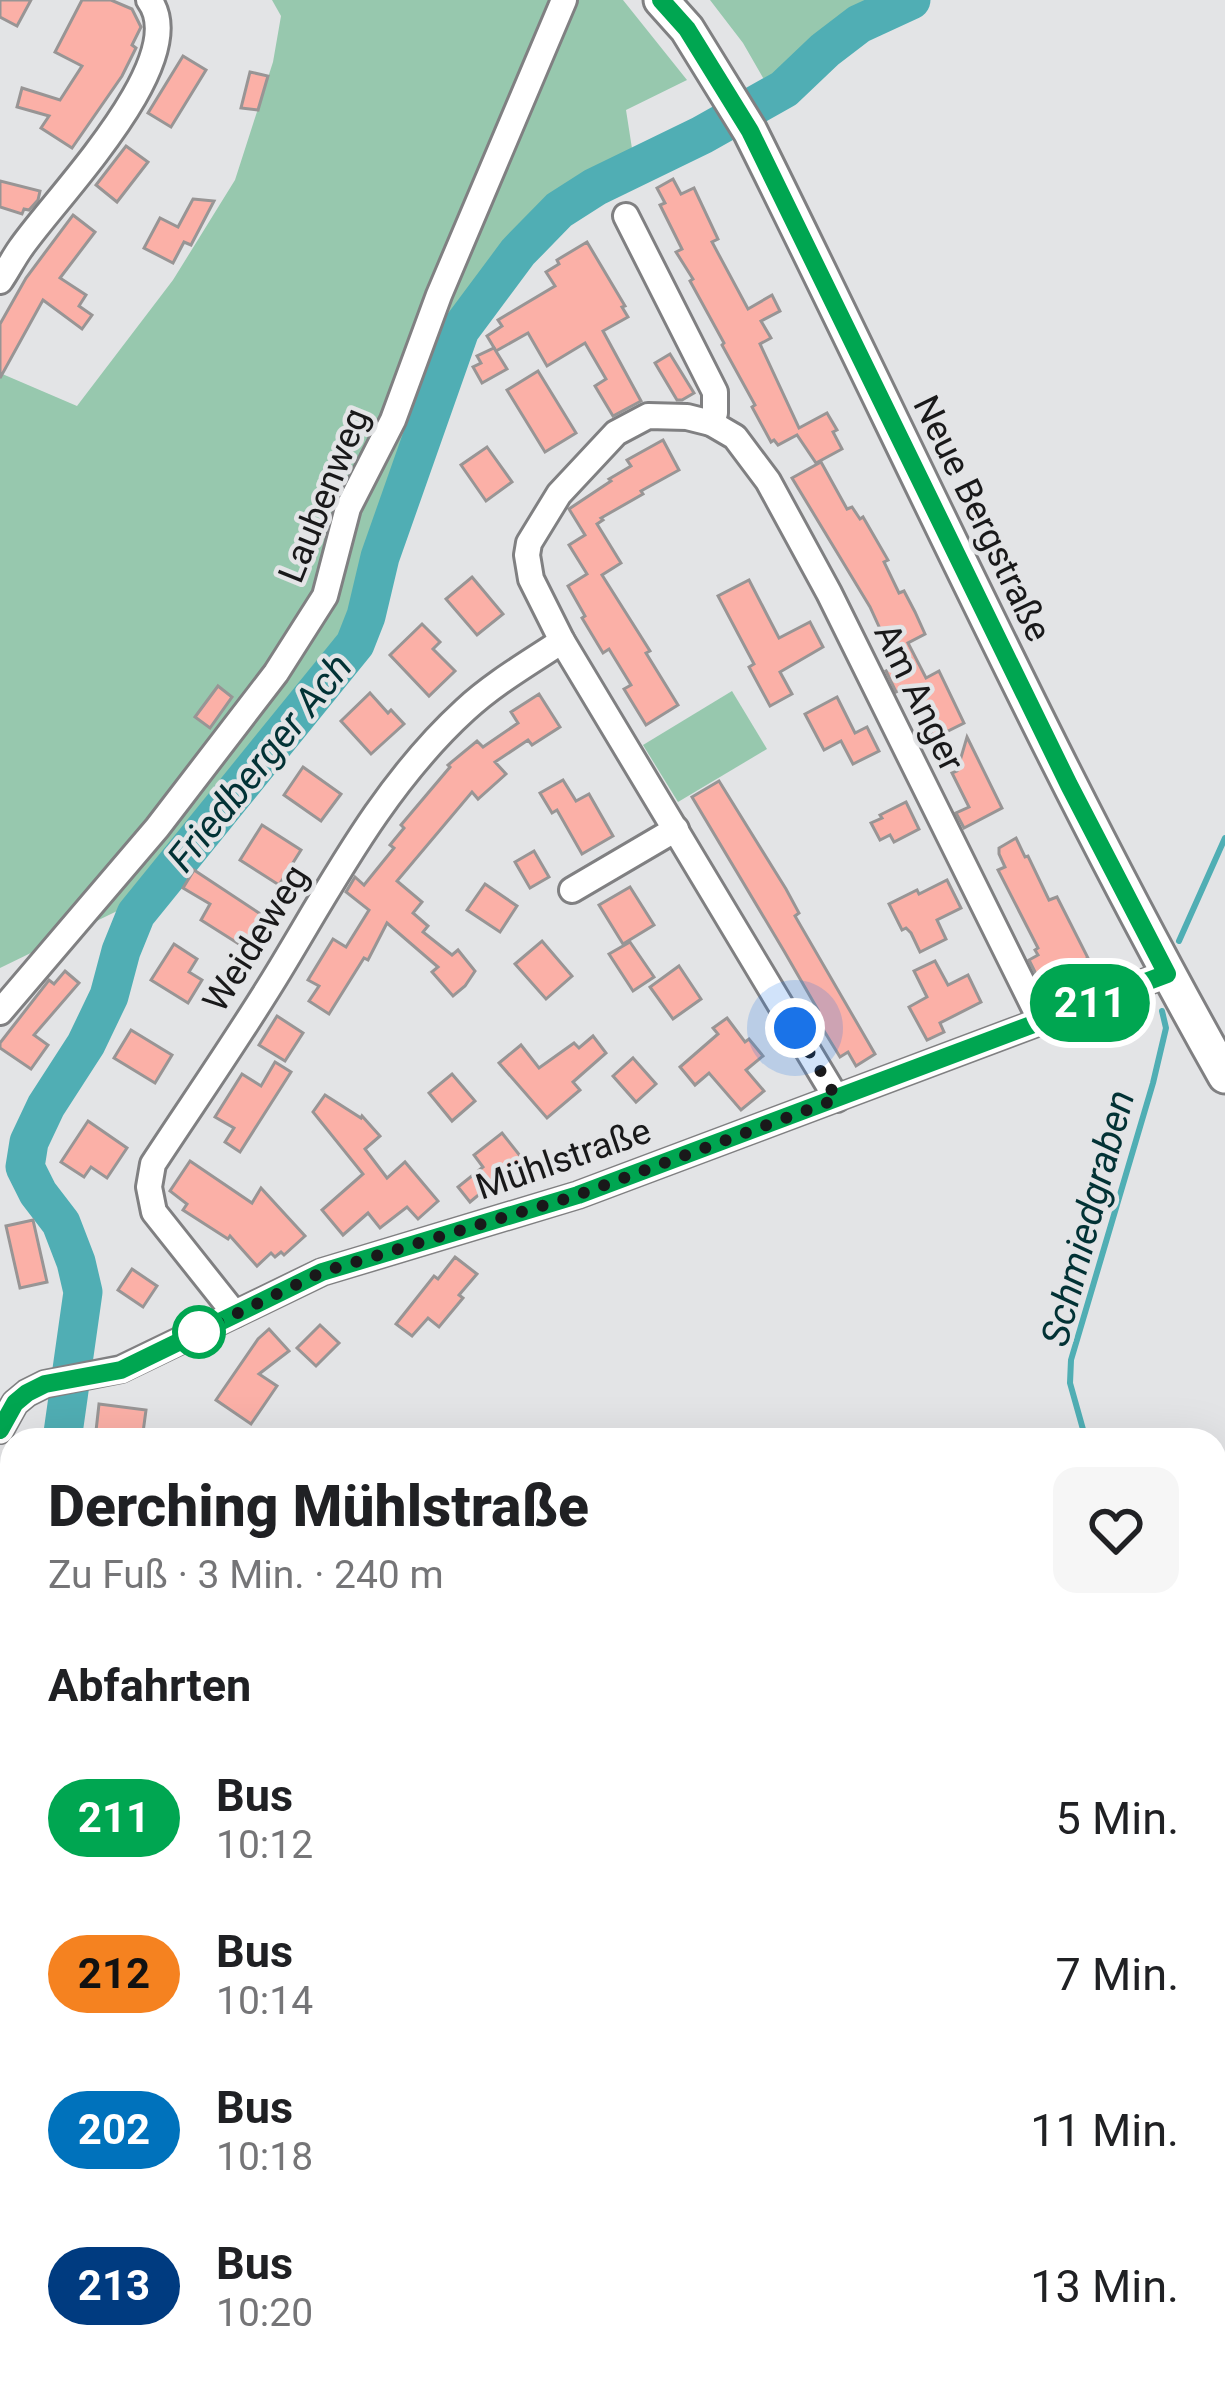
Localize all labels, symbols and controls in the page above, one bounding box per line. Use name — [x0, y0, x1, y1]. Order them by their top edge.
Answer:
street label: Neue Bergstraße — [904, 389, 1060, 648]
street label: Laubenweg — [270, 402, 378, 589]
street label: Am Anger — [865, 617, 973, 778]
water label: Friedberger Ach — [158, 645, 362, 881]
street label: Weideweg — [194, 857, 317, 1020]
line badge: 211 — [1021, 964, 1159, 1042]
text: 211 — [1054, 978, 1126, 1027]
your location — [765, 998, 825, 1058]
water label: Schmiedgraben — [1032, 1085, 1144, 1351]
street label: Mühlstraße — [471, 1109, 656, 1208]
unlabelled marker — [174, 1307, 224, 1357]
button: heart — [1053, 1467, 1179, 1593]
text: Derching Mühlstraße — [48, 1473, 589, 1540]
text: Zu Fuß · 3 Min. · 240 m — [48, 1552, 444, 1598]
text: Abfahrten — [48, 1659, 251, 1712]
text: Bus — [216, 1769, 293, 1822]
text: 5 Min. — [1056, 1792, 1179, 1845]
text: 211 — [78, 1793, 150, 1842]
text: 10:12 — [216, 1822, 313, 1868]
text: Bus — [216, 1925, 293, 1978]
text: 7 Min. — [1056, 1948, 1179, 2001]
text: 212 — [78, 1949, 150, 1998]
text: 10:14 — [216, 1978, 313, 2024]
text: Bus — [216, 2081, 293, 2134]
text: 11 Min. — [1030, 2104, 1179, 2157]
text: 202 — [78, 2105, 150, 2154]
text: 10:18 — [216, 2134, 313, 2180]
text: Bus — [216, 2237, 293, 2290]
text: 13 Min. — [1030, 2260, 1179, 2313]
text: 213 — [78, 2261, 150, 2310]
text: 10:20 — [216, 2290, 313, 2336]

